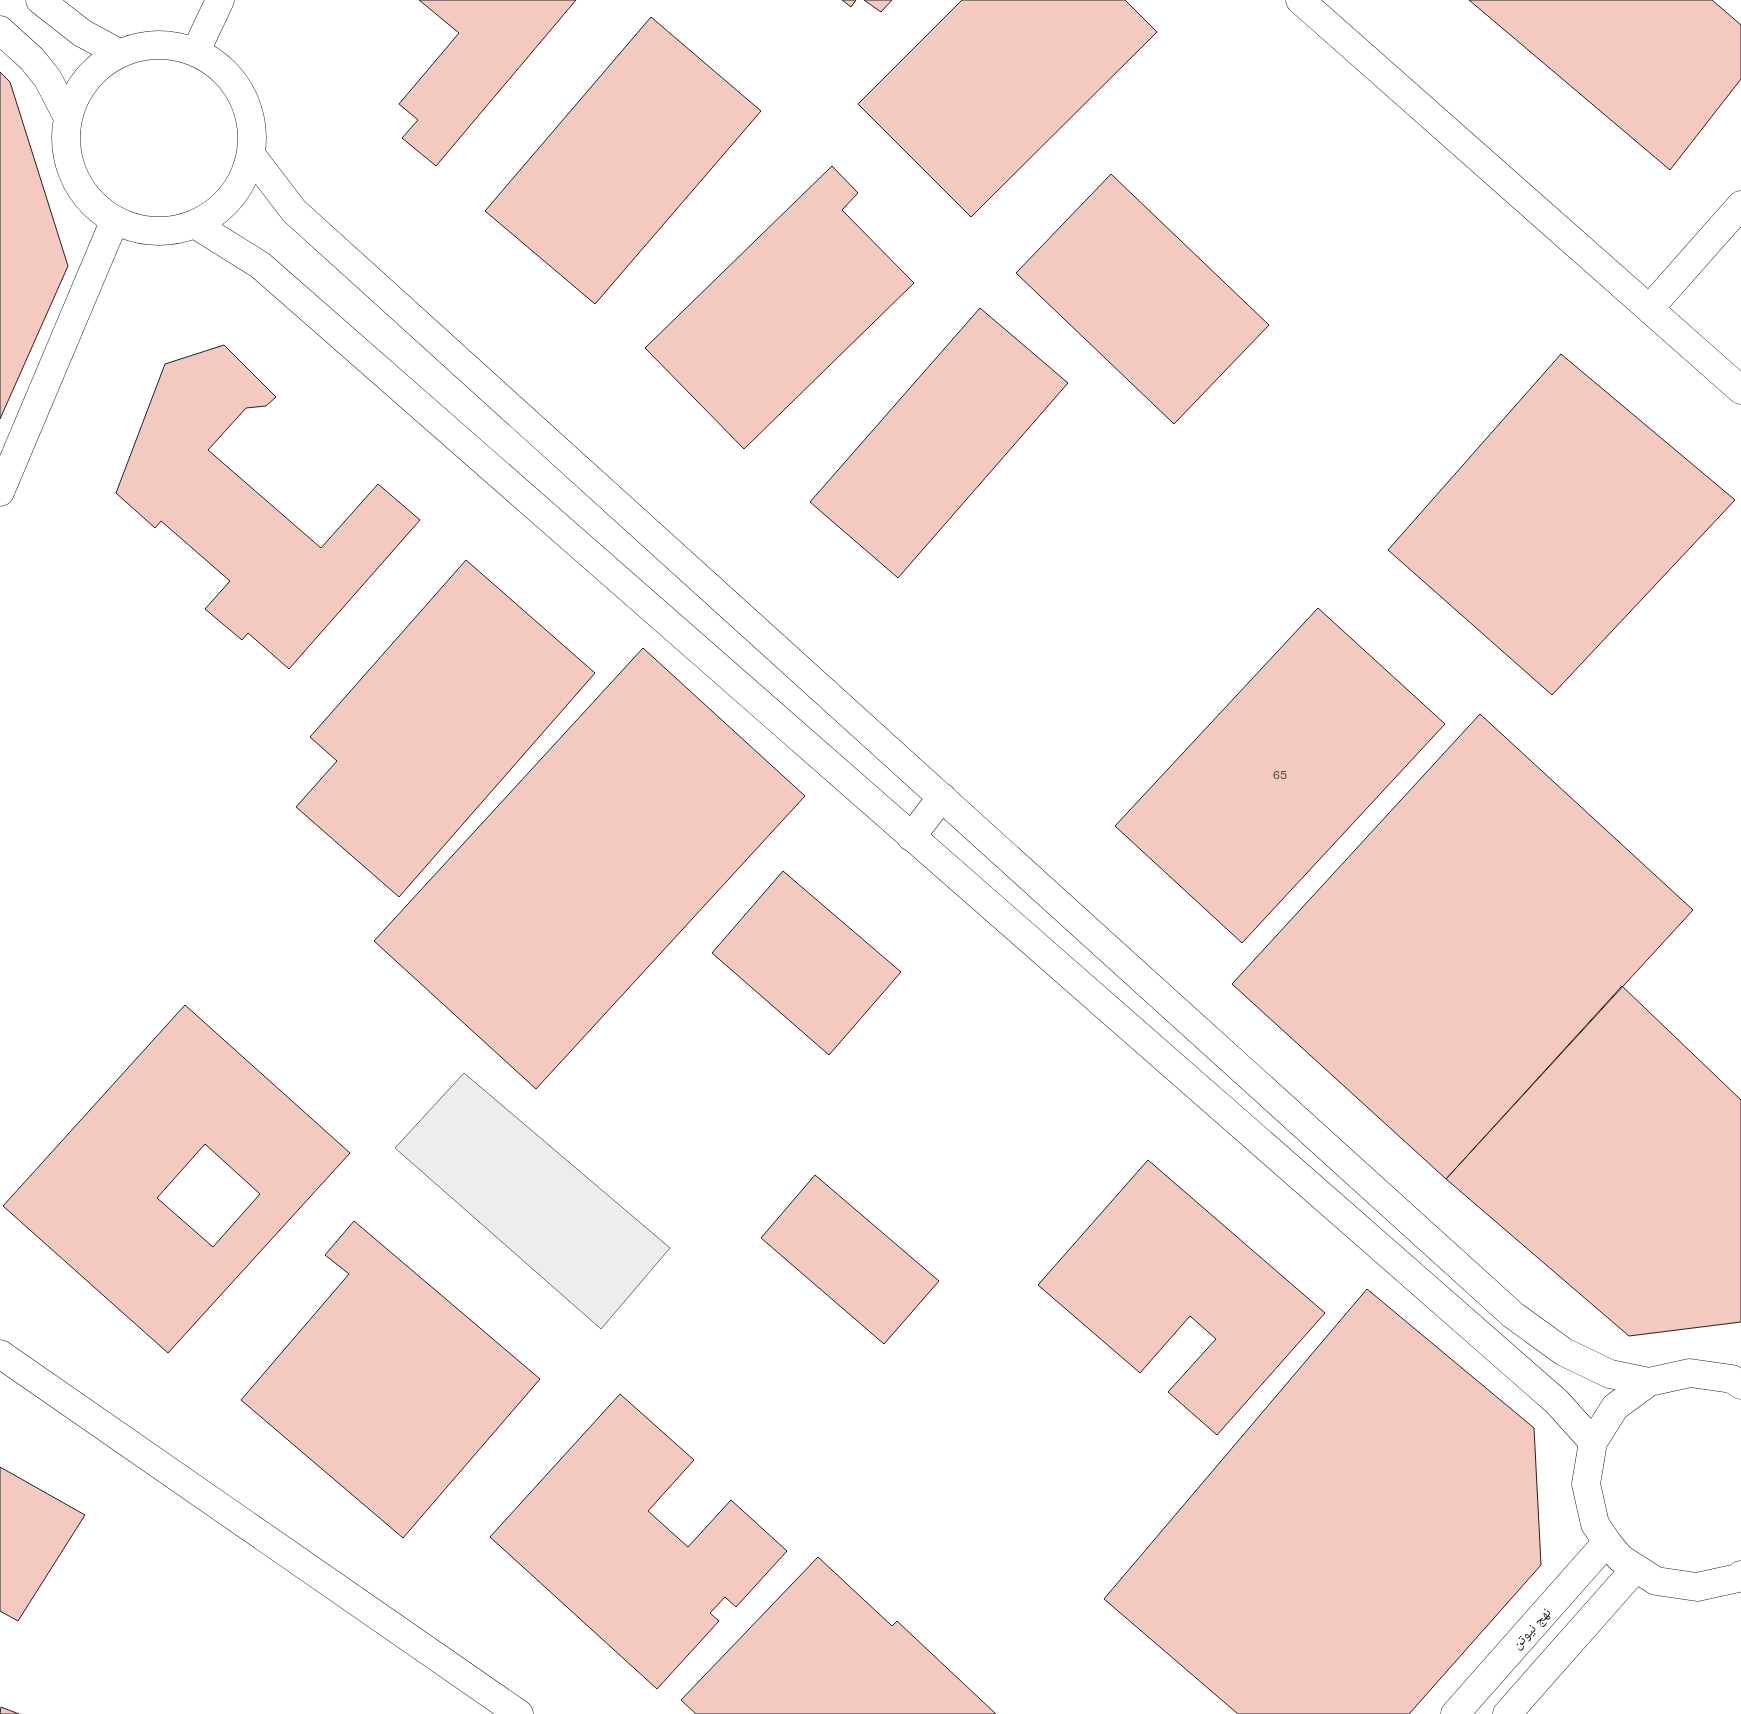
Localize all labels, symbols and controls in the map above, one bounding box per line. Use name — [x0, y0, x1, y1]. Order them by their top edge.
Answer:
house number: 65 — [1273, 769, 1287, 781]
street label: نهج نيوتن — [1508, 1604, 1555, 1653]

